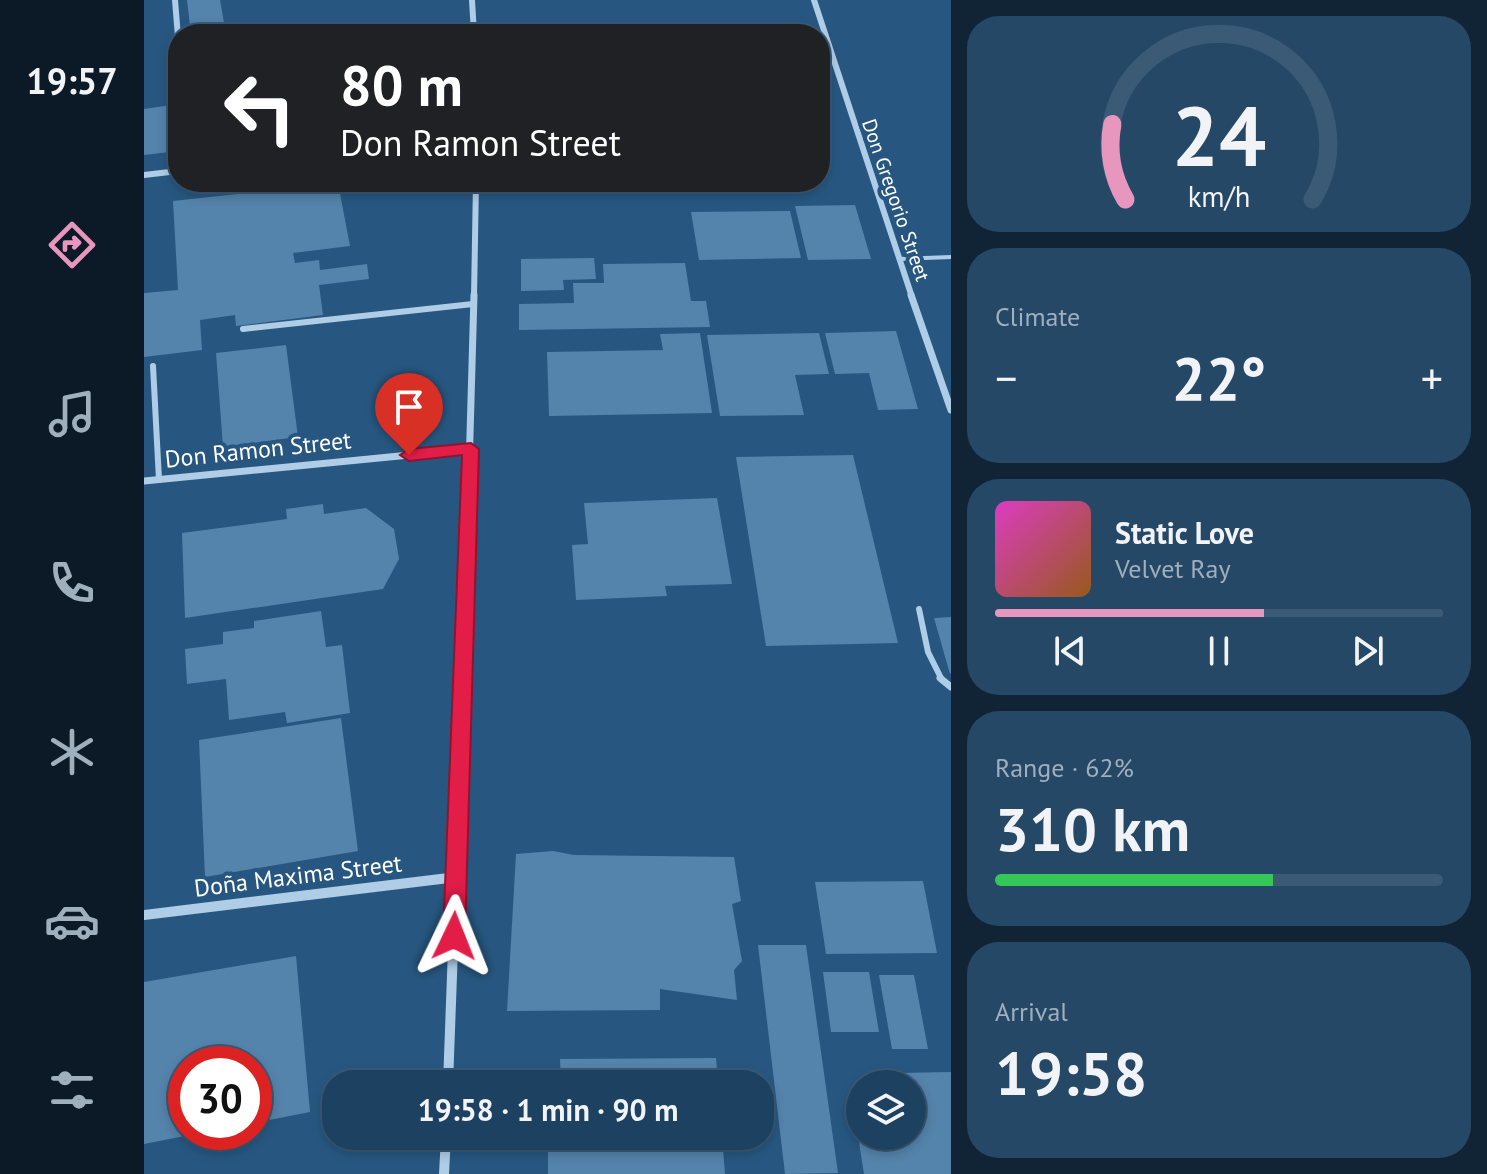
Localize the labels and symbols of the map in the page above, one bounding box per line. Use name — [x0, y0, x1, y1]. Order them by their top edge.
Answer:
street label: Don Gregorio Street — [856, 115, 936, 285]
pin — [375, 373, 443, 455]
street label: Don Ramon Street — [163, 424, 353, 475]
street label: Doña Maxima Street — [192, 847, 403, 904]
position arrow — [412, 894, 496, 978]
speed limit sign: 30 — [168, 1046, 272, 1150]

